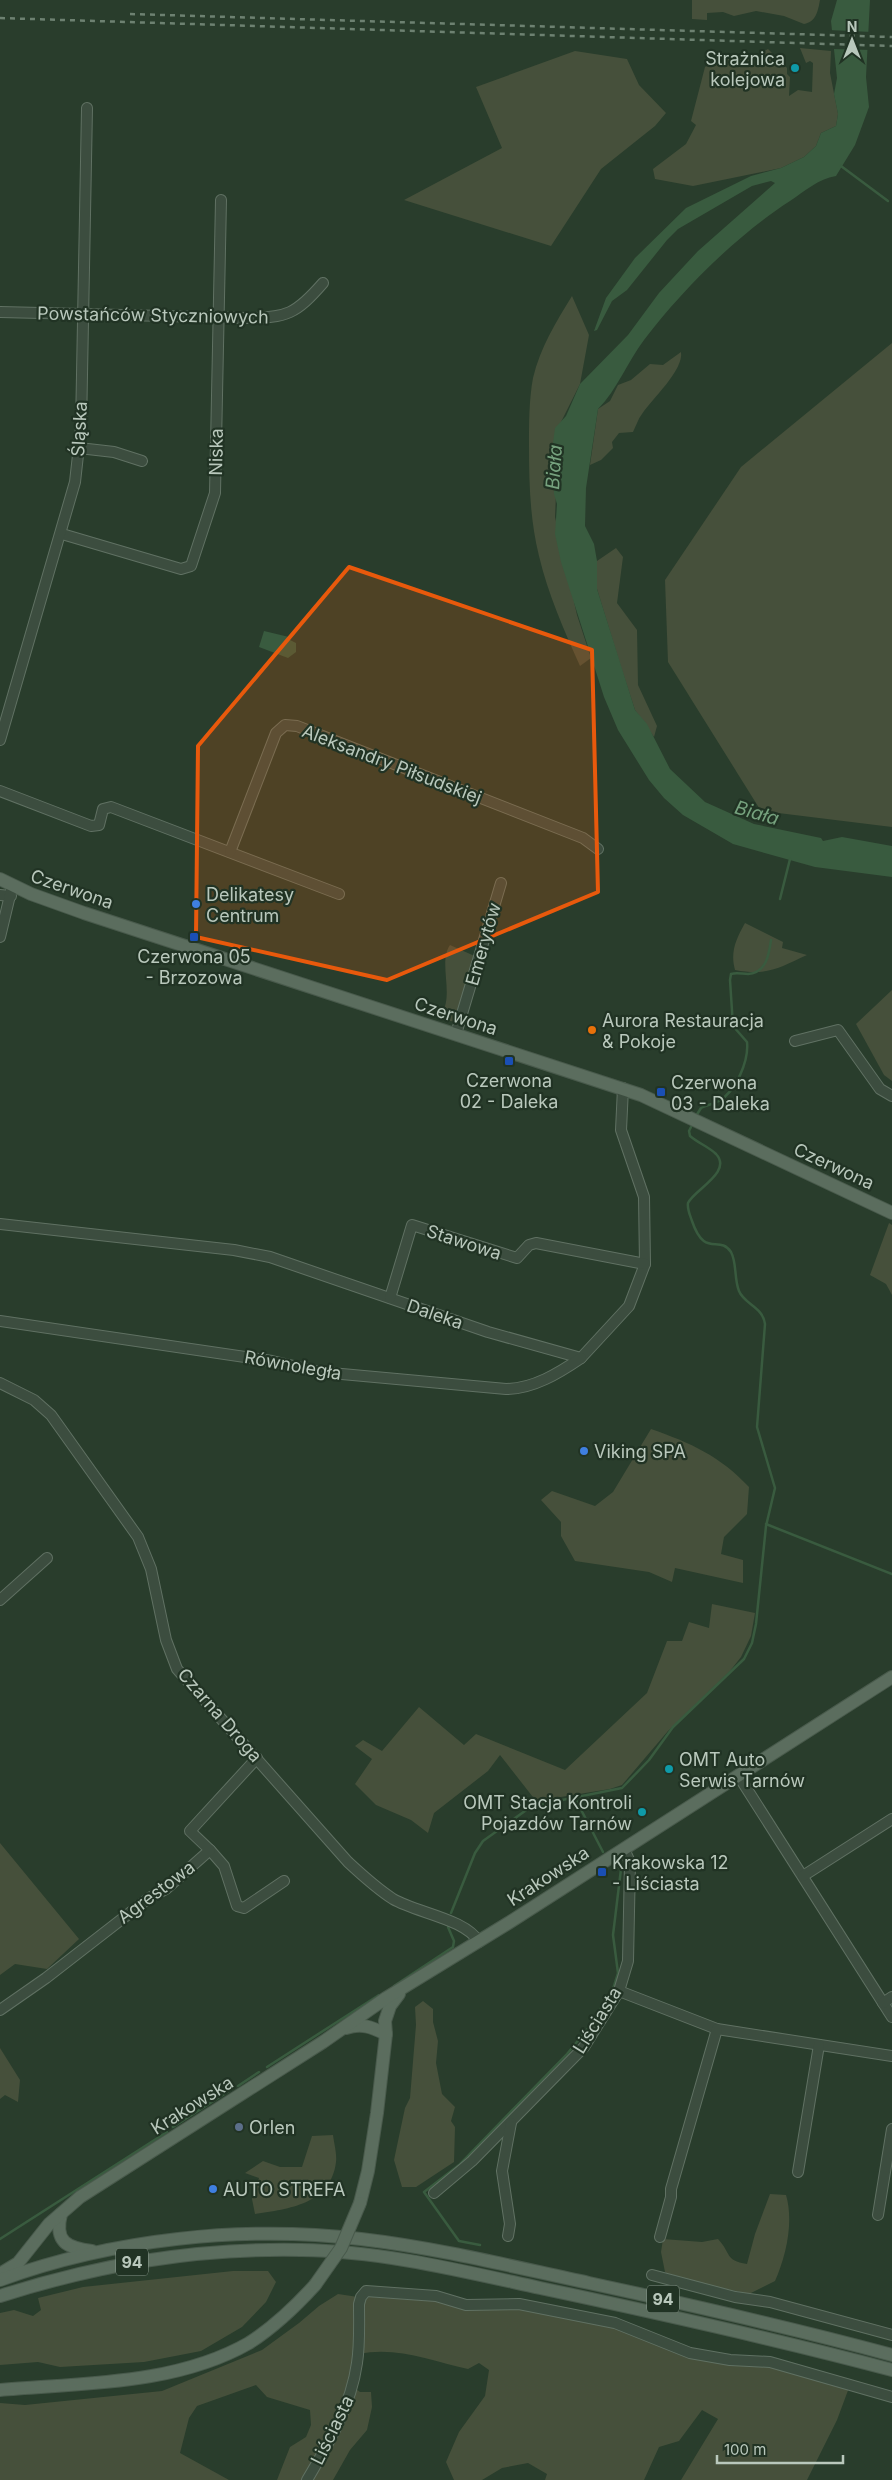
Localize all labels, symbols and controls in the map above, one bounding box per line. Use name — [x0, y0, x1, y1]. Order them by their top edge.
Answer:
north arrow — [827, 15, 877, 65]
text: N — [847, 18, 857, 35]
place label: Strażnica kolejowa — [705, 48, 785, 90]
marker: Strażnica kolejowa — [789, 62, 801, 74]
street label: Powstańców Styczniowych — [37, 302, 269, 328]
street label: Śląska — [66, 401, 91, 457]
street label: Niska — [205, 428, 227, 476]
water label: Biała — [541, 443, 567, 490]
street label: Aleksandry Piłsudskiej — [299, 720, 485, 808]
water label: Biała — [732, 796, 782, 830]
street label: Czerwona — [28, 865, 116, 913]
place label: Delikatesy Centrum — [206, 884, 294, 926]
marker: Delikatesy Centrum — [190, 898, 202, 910]
street label: Emerytów — [461, 900, 505, 988]
marker: Czerwona 05 - Brzozowa — [188, 931, 200, 943]
place label: Czerwona 05 - Brzozowa — [137, 946, 251, 988]
street label: Czerwona — [412, 993, 500, 1039]
place label: Aurora Restauracja & Pokoje — [602, 1010, 764, 1052]
marker: Aurora Restauracja & Pokoje — [586, 1024, 598, 1036]
marker: Czerwona 02 - Daleka — [503, 1055, 515, 1067]
place label: Czerwona 02 - Daleka — [460, 1070, 558, 1112]
place label: Czerwona 03 - Daleka — [671, 1072, 770, 1114]
marker: Czerwona 03 - Daleka — [655, 1086, 667, 1098]
street label: Czerwona — [791, 1138, 877, 1194]
street label: Stawowa — [424, 1220, 504, 1264]
street label: Daleka — [404, 1295, 466, 1333]
street label: Równoległa — [243, 1346, 343, 1384]
place label: Viking SPA — [594, 1441, 686, 1462]
marker: Viking SPA — [578, 1445, 590, 1457]
street label: Czarna Droga — [174, 1664, 266, 1766]
place label: OMT Auto Serwis Tarnów — [679, 1749, 805, 1791]
marker: OMT Auto Serwis Tarnów — [663, 1763, 675, 1775]
place label: OMT Stacja Kontroli Pojazdów Tarnów — [463, 1792, 632, 1834]
marker: OMT Stacja Kontroli Pojazdów Tarnów — [636, 1806, 648, 1818]
street label: Krakowska — [503, 1842, 593, 1910]
place label: Krakowska 12 - Liściasta — [612, 1852, 729, 1894]
street label: Agrestowa — [113, 1856, 199, 1928]
marker: Krakowska 12 - Liściasta — [596, 1866, 608, 1878]
street label: Liściasta — [568, 1983, 626, 2057]
street label: Krakowska — [147, 2071, 237, 2139]
place label: Orlen — [249, 2117, 295, 2138]
marker: Orlen — [233, 2121, 245, 2133]
place label: AUTO STREFA — [223, 2179, 345, 2200]
marker: AUTO STREFA — [207, 2183, 219, 2195]
road number: 94 — [116, 2248, 148, 2276]
road number: 94 — [647, 2286, 679, 2312]
street label: Liściasta — [306, 2392, 358, 2468]
scale bar — [717, 2432, 843, 2464]
text: 100 m — [724, 2440, 766, 2459]

